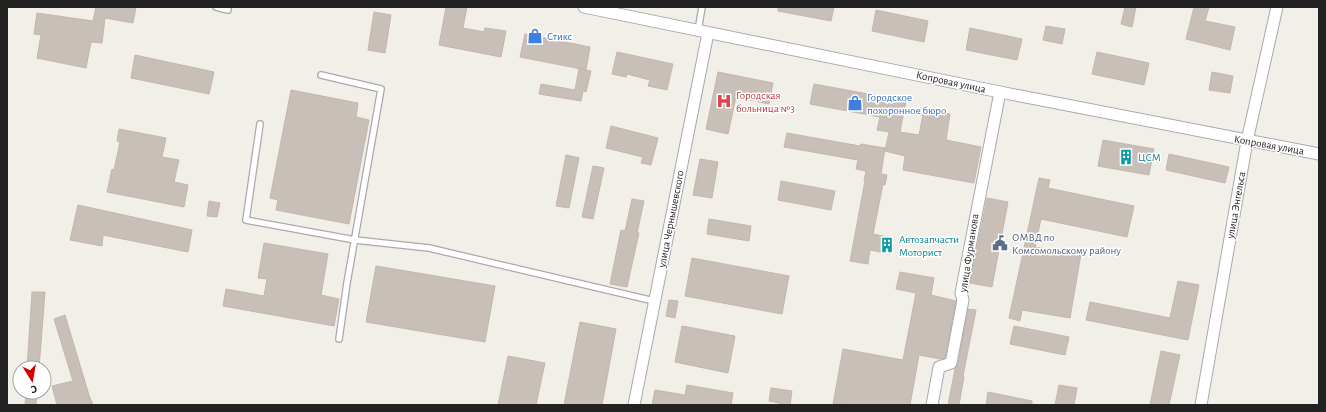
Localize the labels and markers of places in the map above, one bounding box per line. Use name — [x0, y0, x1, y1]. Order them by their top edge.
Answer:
shop icon: Стикс — [526, 27, 544, 45]
place label: Стикс — [547, 31, 572, 42]
place label: Городская больница №3 — [736, 90, 795, 114]
hospital icon: Городская больница №3 — [715, 92, 733, 110]
place label: Городское похоронное бюро — [867, 92, 946, 116]
shop icon: Городское похоронное бюро — [846, 94, 864, 112]
building icon: ЦСМ — [1117, 148, 1135, 166]
place label: ЦСМ — [1138, 152, 1161, 163]
place label: ОМВД по Комсомольскому району — [1012, 232, 1121, 256]
place label: Автозапчасти Моторист — [899, 234, 959, 258]
public building icon: ОМВД по Комсомольскому району — [991, 234, 1009, 252]
building icon: Автозапчасти Моторист — [878, 236, 896, 254]

